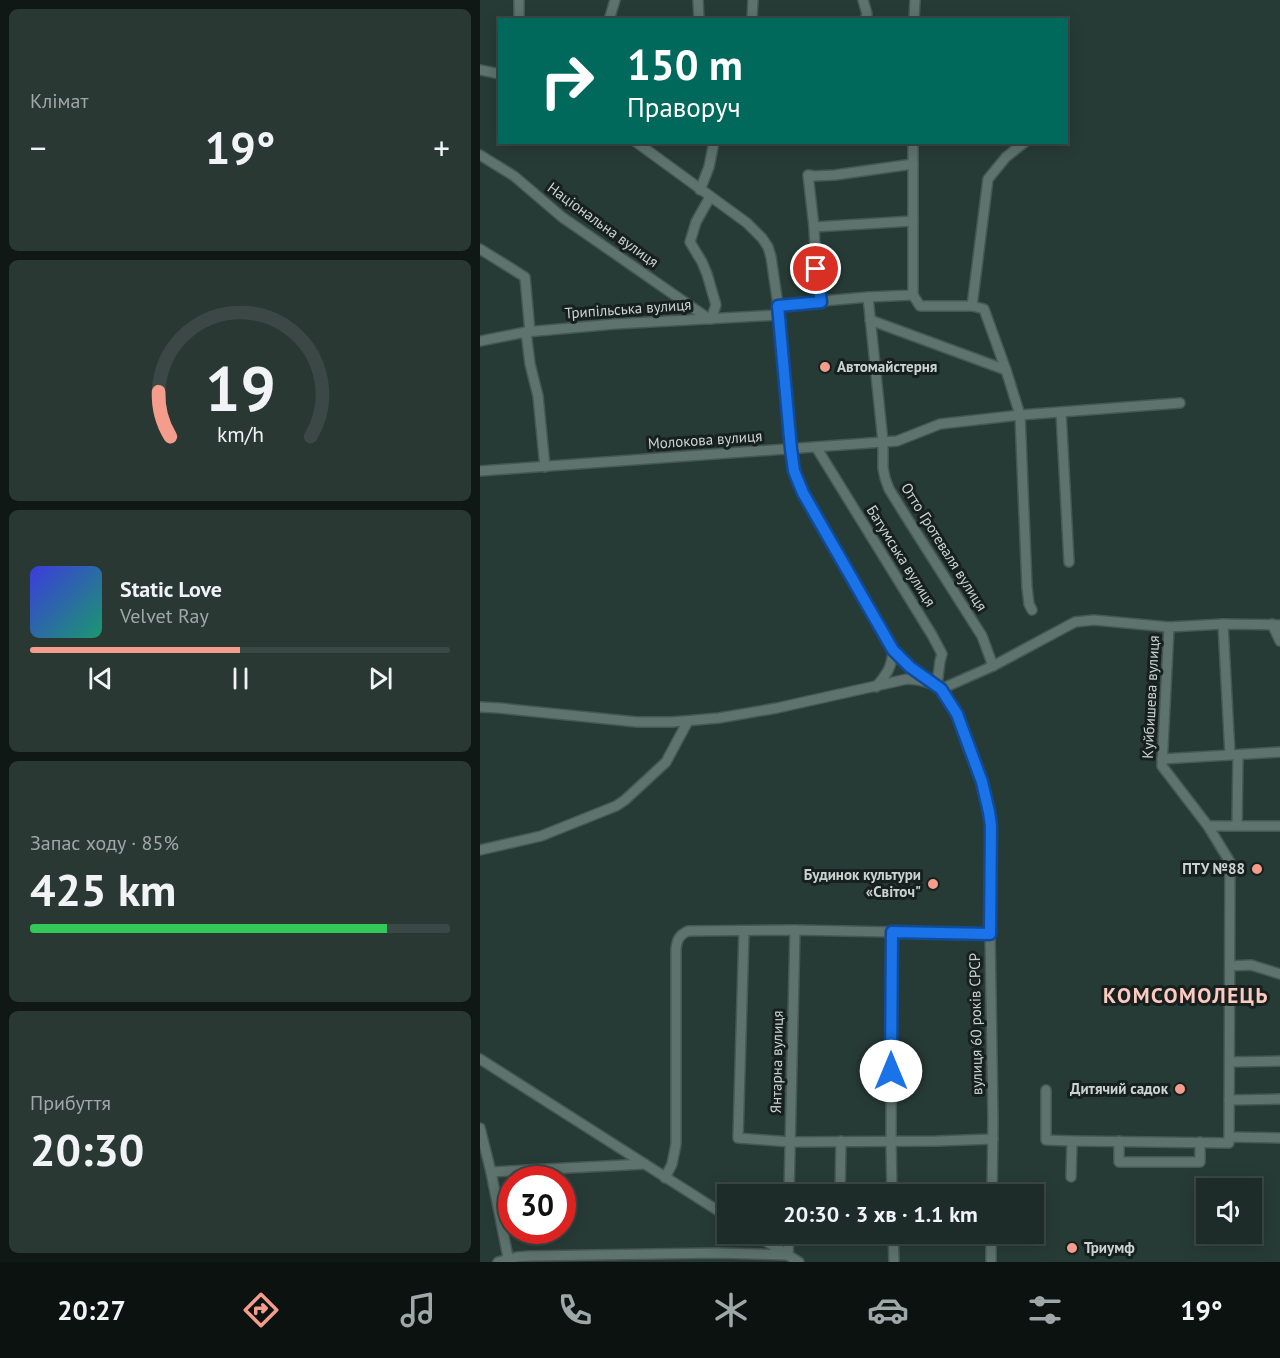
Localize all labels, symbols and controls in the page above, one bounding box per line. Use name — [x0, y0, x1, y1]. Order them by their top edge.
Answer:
text: 150 m — [627, 37, 743, 92]
icon: right — [528, 42, 606, 120]
text: Клімат — [30, 88, 88, 114]
text: Праворуч — [627, 90, 741, 124]
text: 19° — [205, 118, 275, 176]
text: − — [30, 126, 47, 169]
text: + — [433, 126, 450, 169]
street label: Національна вулиця — [544, 178, 663, 271]
pin — [790, 243, 841, 294]
icon: arrive — [799, 252, 832, 285]
street label: Трипільська вулиця — [564, 295, 692, 322]
text: 19 — [205, 348, 275, 429]
place label: Автомайстерня — [837, 357, 937, 376]
marker: Автомайстерня — [818, 360, 832, 374]
text: km/h — [216, 421, 263, 449]
street label: Молокова вулиця — [647, 426, 763, 453]
street label: Отто Гротеваля вулиця — [897, 479, 992, 614]
street label: Батумська вулиця — [863, 502, 940, 610]
text: Static Love — [120, 575, 222, 603]
text: Velvet Ray — [120, 603, 209, 629]
street label: Куйбишева вулиця — [1138, 635, 1163, 759]
icon: previous — [84, 662, 117, 695]
icon: pause — [224, 662, 257, 695]
icon: next — [364, 662, 397, 695]
text: Запас ходу · 85% — [30, 830, 179, 856]
place label: ПТУ №88 — [1182, 859, 1245, 878]
text: 425 km — [30, 860, 176, 918]
marker: ПТУ №88 — [1250, 862, 1264, 876]
place label: Будинок культури «Світоч" — [804, 865, 921, 901]
marker: Будинок культури «Світоч" — [926, 877, 940, 891]
street label: вулиця 60 років СРСР — [965, 953, 986, 1095]
district label: КОМСОМОЛЕЦЬ — [1103, 982, 1269, 1009]
street label: Янтарна вулиця — [766, 1010, 787, 1114]
position arrow — [859, 1039, 923, 1103]
place label: Дитячий садок — [1070, 1079, 1169, 1098]
marker: Дитячий садок — [1173, 1082, 1187, 1096]
text: Прибуття — [30, 1090, 111, 1116]
text: 20:30 — [30, 1120, 144, 1178]
speed limit sign: 30 — [498, 1166, 576, 1244]
map controls — [1196, 1178, 1262, 1244]
button: sound — [1196, 1178, 1262, 1244]
text: 20:30 · 3 хв · 1.1 km — [783, 1200, 978, 1228]
place label: Триумф — [1084, 1238, 1135, 1257]
marker: Триумф — [1065, 1241, 1079, 1255]
icon: directions — [240, 1289, 282, 1331]
icon: music — [397, 1289, 439, 1331]
icon: phone — [554, 1289, 596, 1331]
icon: climate — [710, 1289, 752, 1331]
icon: car — [867, 1289, 909, 1331]
icon: filters — [1024, 1289, 1066, 1331]
text: 20:27 — [57, 1293, 126, 1327]
text: 19° — [1180, 1293, 1223, 1327]

